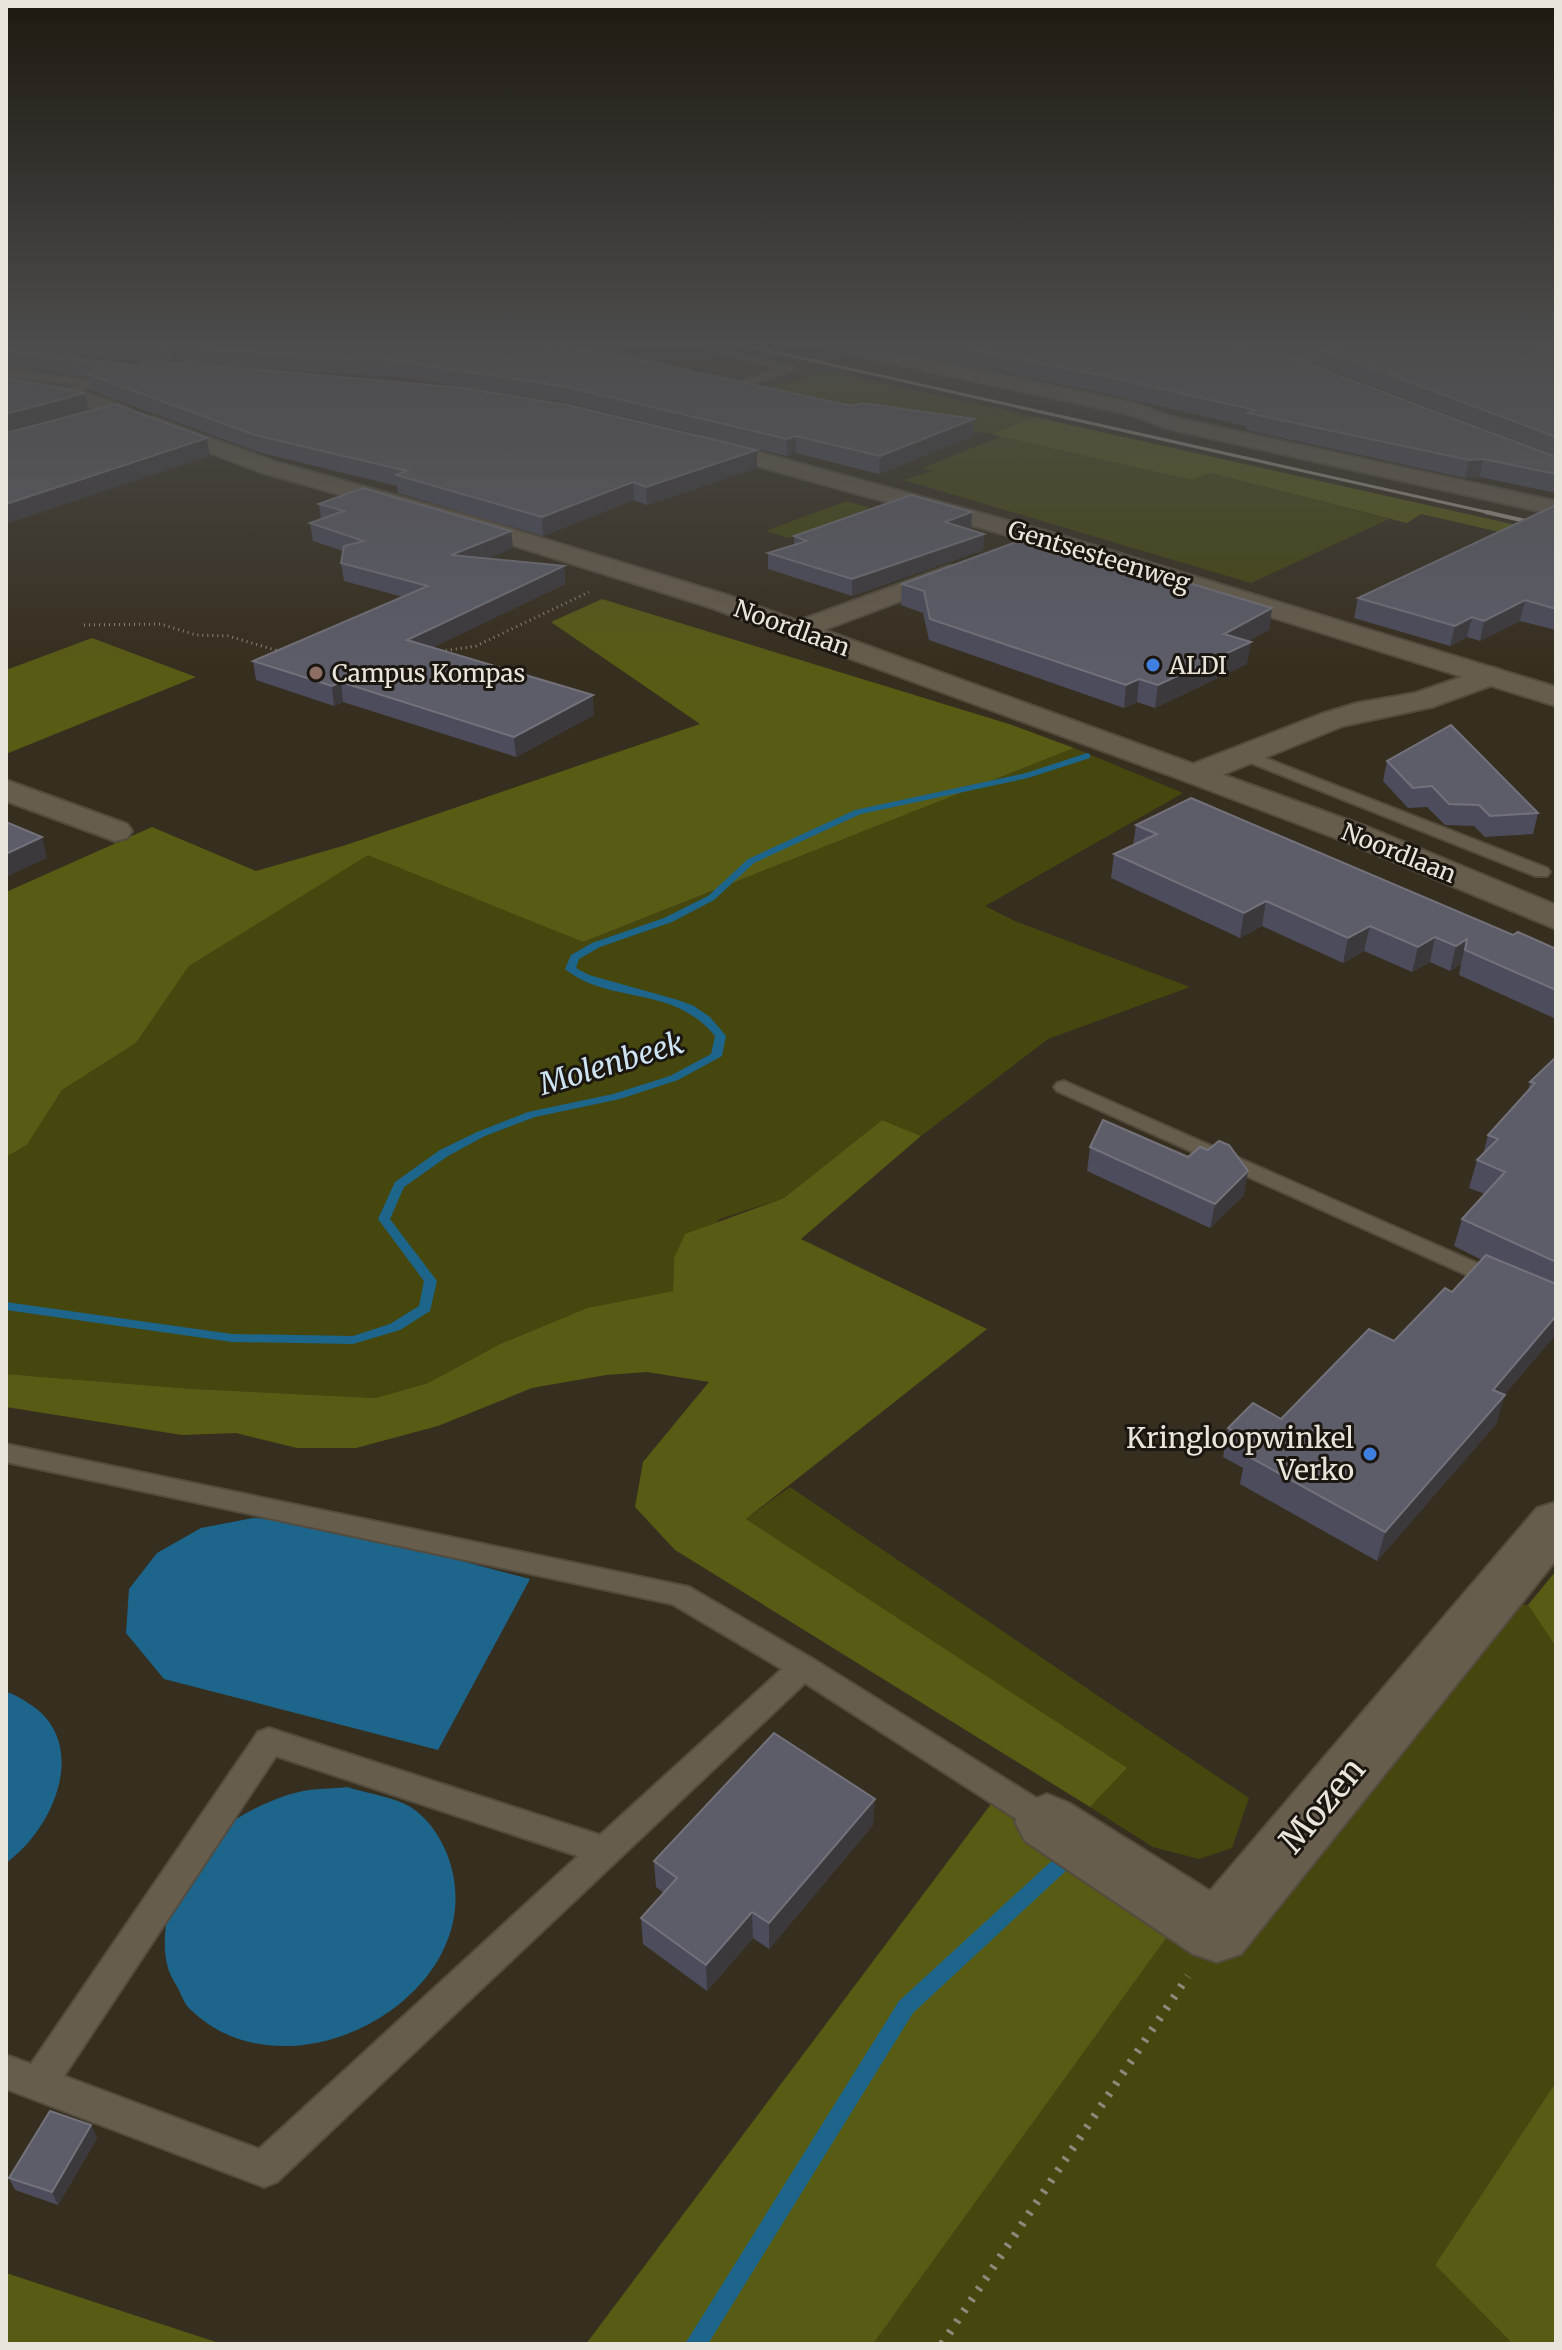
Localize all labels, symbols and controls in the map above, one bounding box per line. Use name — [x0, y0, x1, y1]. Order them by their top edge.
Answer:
street label: Gentsesteenweg — [1004, 514, 1194, 599]
street label: Noordlaan — [730, 593, 854, 663]
place label: ALDI — [1168, 650, 1227, 681]
marker: ALDI — [1144, 656, 1162, 674]
place label: Campus Kompas — [332, 658, 525, 689]
marker: Campus Kompas — [307, 664, 325, 682]
street label: Noordlaan — [1337, 816, 1461, 890]
water label: Molenbeek — [532, 1023, 688, 1104]
place label: Kringloopwinkel Verko — [1126, 1420, 1354, 1488]
marker: Kringloopwinkel Verko — [1361, 1445, 1379, 1463]
street label: Mozen — [1270, 1749, 1374, 1861]

